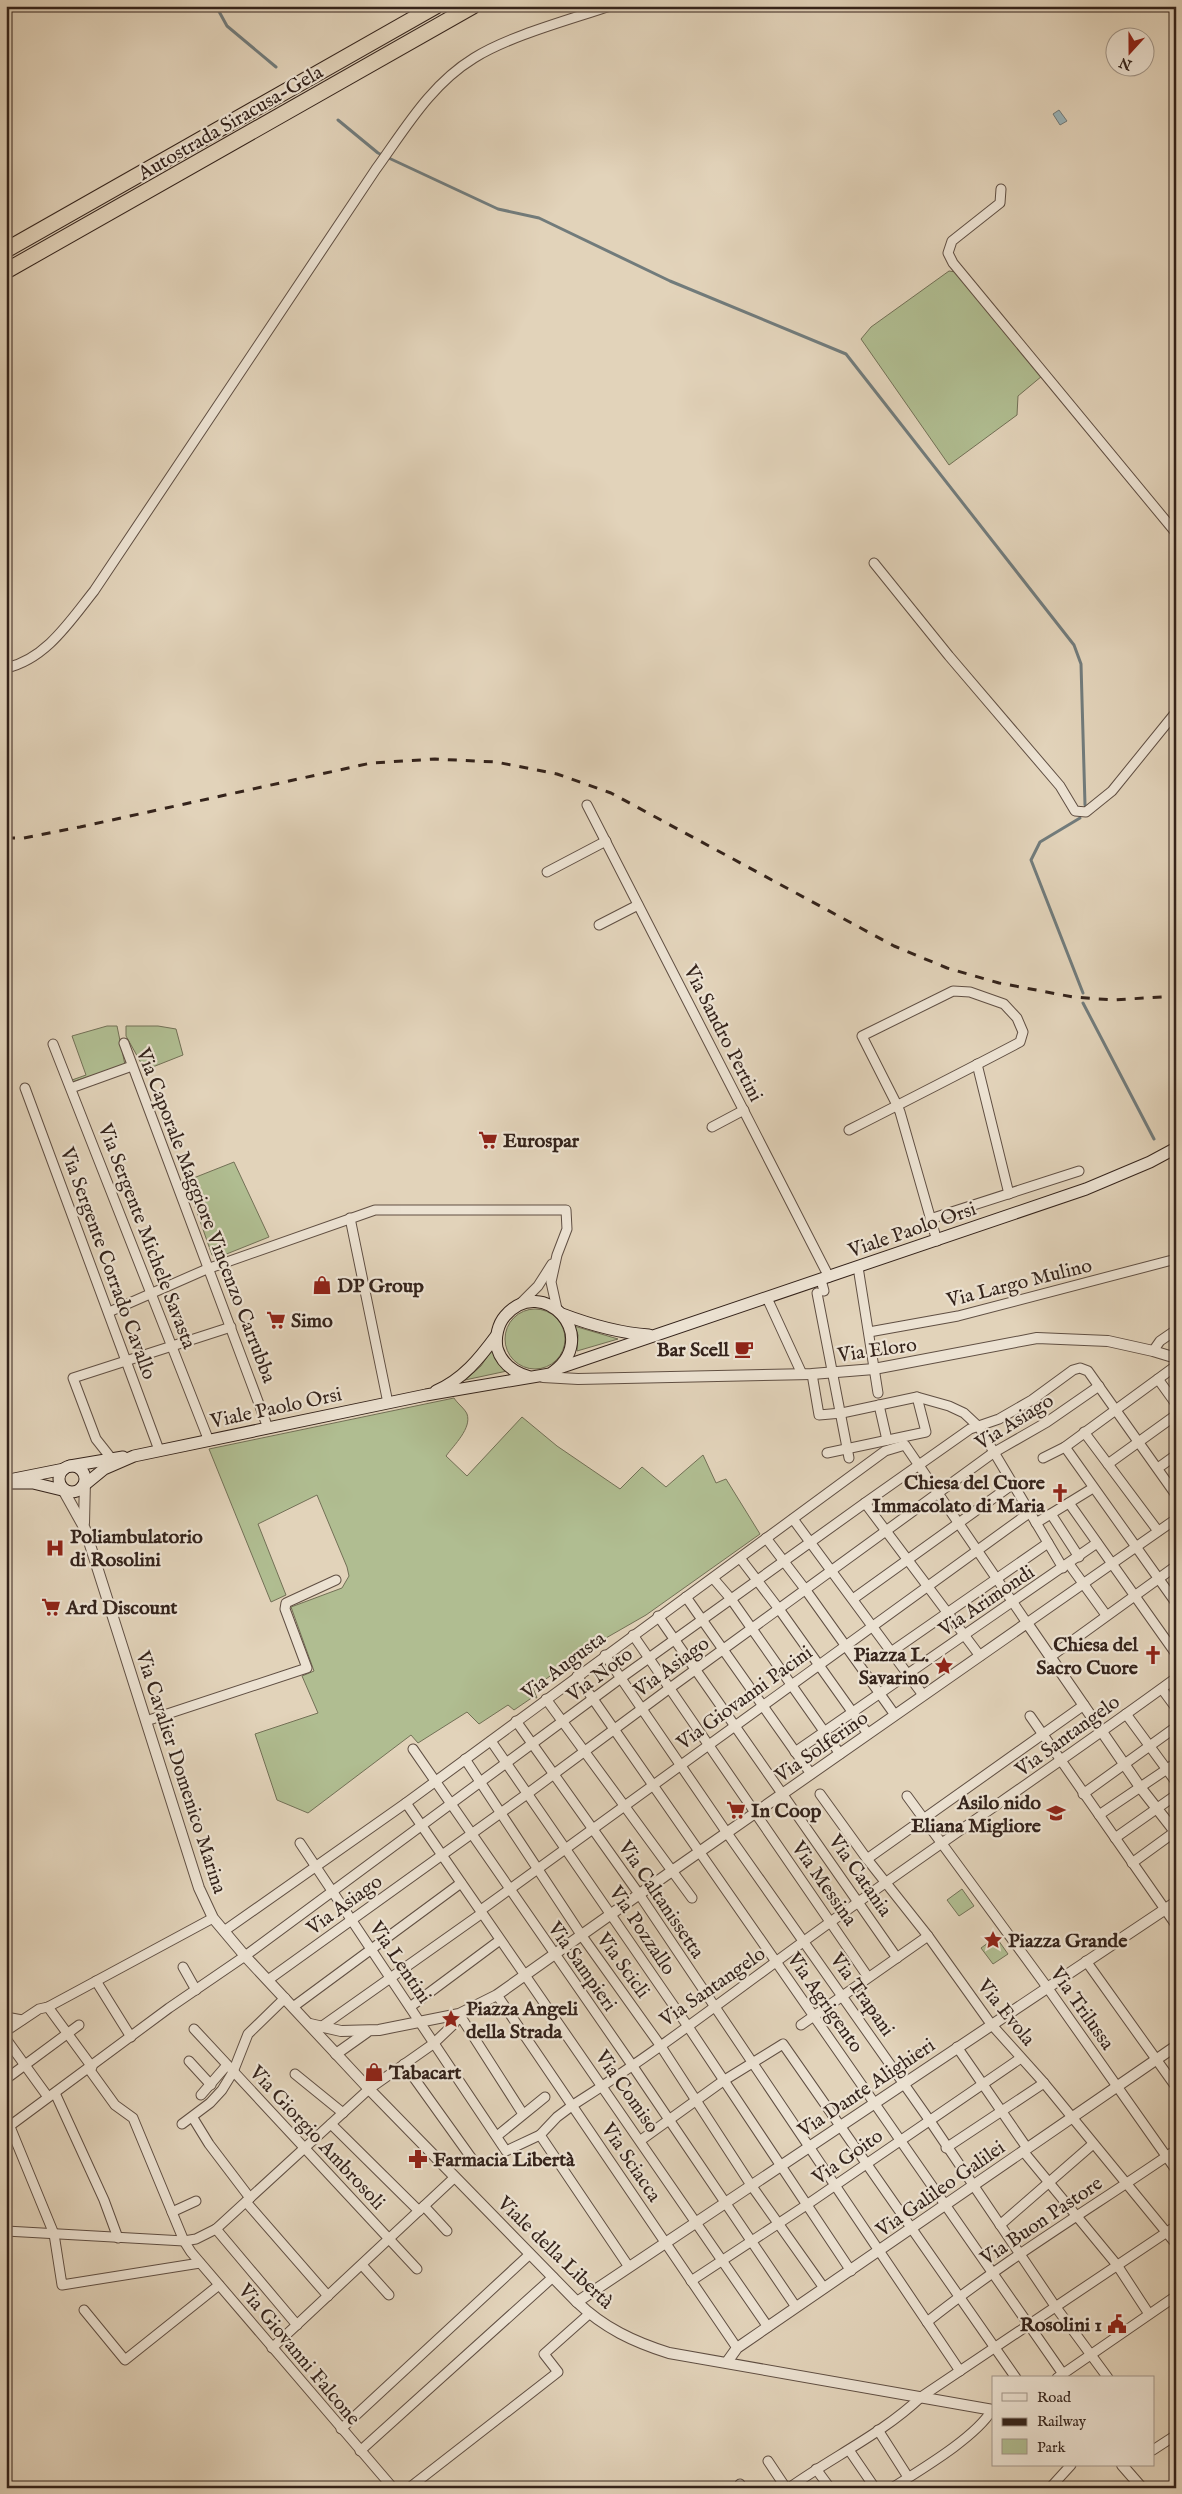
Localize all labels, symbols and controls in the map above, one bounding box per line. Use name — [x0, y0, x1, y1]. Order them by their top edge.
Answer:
north arrow — [1104, 28, 1154, 78]
text: N — [1117, 53, 1136, 74]
street label: Autostrada Siracusa-Gela — [133, 60, 328, 187]
street label: Via Sandro Pertini — [677, 960, 768, 1106]
street label: Via Caporale Maggiore Vincenzo Carrubba — [130, 1044, 281, 1387]
street label: Via Sergente Michele Savasta — [92, 1119, 201, 1353]
supermarket icon: Eurospar — [477, 1129, 499, 1151]
place label: Eurospar — [503, 1129, 580, 1154]
street label: Via Sergente Corrado Cavallo — [54, 1143, 161, 1383]
street label: Viale Paolo Orsi — [844, 1197, 980, 1264]
street label: Via Largo Mulino — [943, 1253, 1095, 1314]
shop icon: DP Group — [311, 1274, 333, 1296]
place label: DP Group — [337, 1274, 424, 1299]
supermarket icon: Simo — [265, 1309, 287, 1331]
place label: Simo — [291, 1309, 333, 1334]
street label: Via Eloro — [835, 1333, 919, 1369]
place label: Bar Scell — [656, 1338, 730, 1363]
cafe icon: Bar Scell — [733, 1338, 755, 1360]
street label: Viale Paolo Orsi — [207, 1382, 344, 1435]
street label: Via Asiago — [970, 1388, 1059, 1457]
place label: Chiesa del Cuore Immacolato di Maria — [872, 1471, 1046, 1519]
church icon: Chiesa del Cuore Immacolato di Maria — [1049, 1482, 1071, 1504]
place label: Poliambulatorio di Rosolini — [70, 1525, 203, 1573]
hospital icon: Poliambulatorio di Rosolini — [44, 1537, 66, 1559]
street label: Via Arimondi — [933, 1560, 1040, 1643]
supermarket icon: Ard Discount — [40, 1596, 62, 1618]
place label: Ard Discount — [65, 1596, 178, 1621]
street label: Via Augusta — [516, 1626, 611, 1707]
street label: Via Asiago — [628, 1631, 715, 1704]
place label: Chiesa del Sacro Cuore — [1036, 1633, 1139, 1681]
street label: Via Giovanni Pacini — [671, 1641, 818, 1756]
street label: Via Noto — [561, 1642, 638, 1709]
place label: Piazza L. Savarino — [853, 1643, 929, 1691]
church icon: Chiesa del Sacro Cuore — [1142, 1644, 1164, 1666]
street label: Via Cavalier Domenico Marina — [129, 1647, 232, 1897]
place icon: Piazza L. Savarino — [933, 1655, 955, 1677]
street label: Via Santangelo — [1010, 1690, 1125, 1783]
street label: Via Solferino — [769, 1706, 874, 1789]
place label: Asilo nido Eliana Migliore — [911, 1791, 1042, 1839]
supermarket icon: In Coop — [725, 1799, 747, 1821]
place label: In Coop — [751, 1799, 821, 1824]
school or university icon: Asilo nido Eliana Migliore — [1045, 1802, 1067, 1824]
street label: Via Catania — [822, 1829, 897, 1922]
street label: Via Caltanissetta — [612, 1835, 710, 1964]
street label: Via Messina — [785, 1836, 862, 1931]
street label: Via Asiago — [301, 1869, 388, 1942]
street label: Via Pozzallo — [602, 1881, 681, 1980]
street label: Via Lentini — [363, 1916, 436, 2009]
street label: Via Sampieri — [541, 1916, 622, 2016]
street label: Via Scicli — [590, 1927, 655, 2004]
place icon: Piazza Grande — [982, 1929, 1004, 1951]
place label: Piazza Grande — [1008, 1929, 1128, 1954]
street label: Via Santangelo — [654, 1942, 771, 2033]
street label: Via Agrigento — [780, 1947, 869, 2058]
street label: Via Trapani — [823, 1948, 900, 2041]
street label: Via Trilussa — [1044, 1962, 1120, 2055]
street label: Via Evola — [971, 1974, 1041, 2052]
place label: Piazza Angeli della Strada — [466, 1997, 579, 2045]
place icon: Piazza Angeli della Strada — [440, 2008, 462, 2030]
street label: Via Dante Alighieri — [793, 2033, 940, 2144]
street label: Via Comiso — [589, 2045, 664, 2138]
street label: Via Giorgio Ambrosoli — [243, 2060, 390, 2215]
shop icon: Tabacart — [363, 2061, 385, 2083]
place label: Tabacart — [388, 2061, 462, 2086]
street label: Via Sciacca — [595, 2118, 667, 2207]
street label: Via Goito — [807, 2124, 888, 2191]
street label: Via Galileo Galilei — [871, 2135, 1010, 2244]
pharmacy icon: Farmacia Libertà — [407, 2148, 429, 2170]
place label: Farmacia Libertà — [433, 2148, 575, 2173]
street label: Via Buon Pastore — [975, 2171, 1108, 2272]
street label: Viale della Libertà — [491, 2191, 619, 2315]
street label: Via Giovanni Falcone — [232, 2278, 365, 2431]
place label: Rosolini 1 — [1020, 2313, 1102, 2338]
public building icon: Rosolini 1 — [1106, 2313, 1128, 2335]
legend — [992, 2376, 1154, 2466]
text: Road — [1037, 2388, 1072, 2407]
text: Railway — [1037, 2412, 1087, 2431]
text: Park — [1037, 2438, 1067, 2457]

